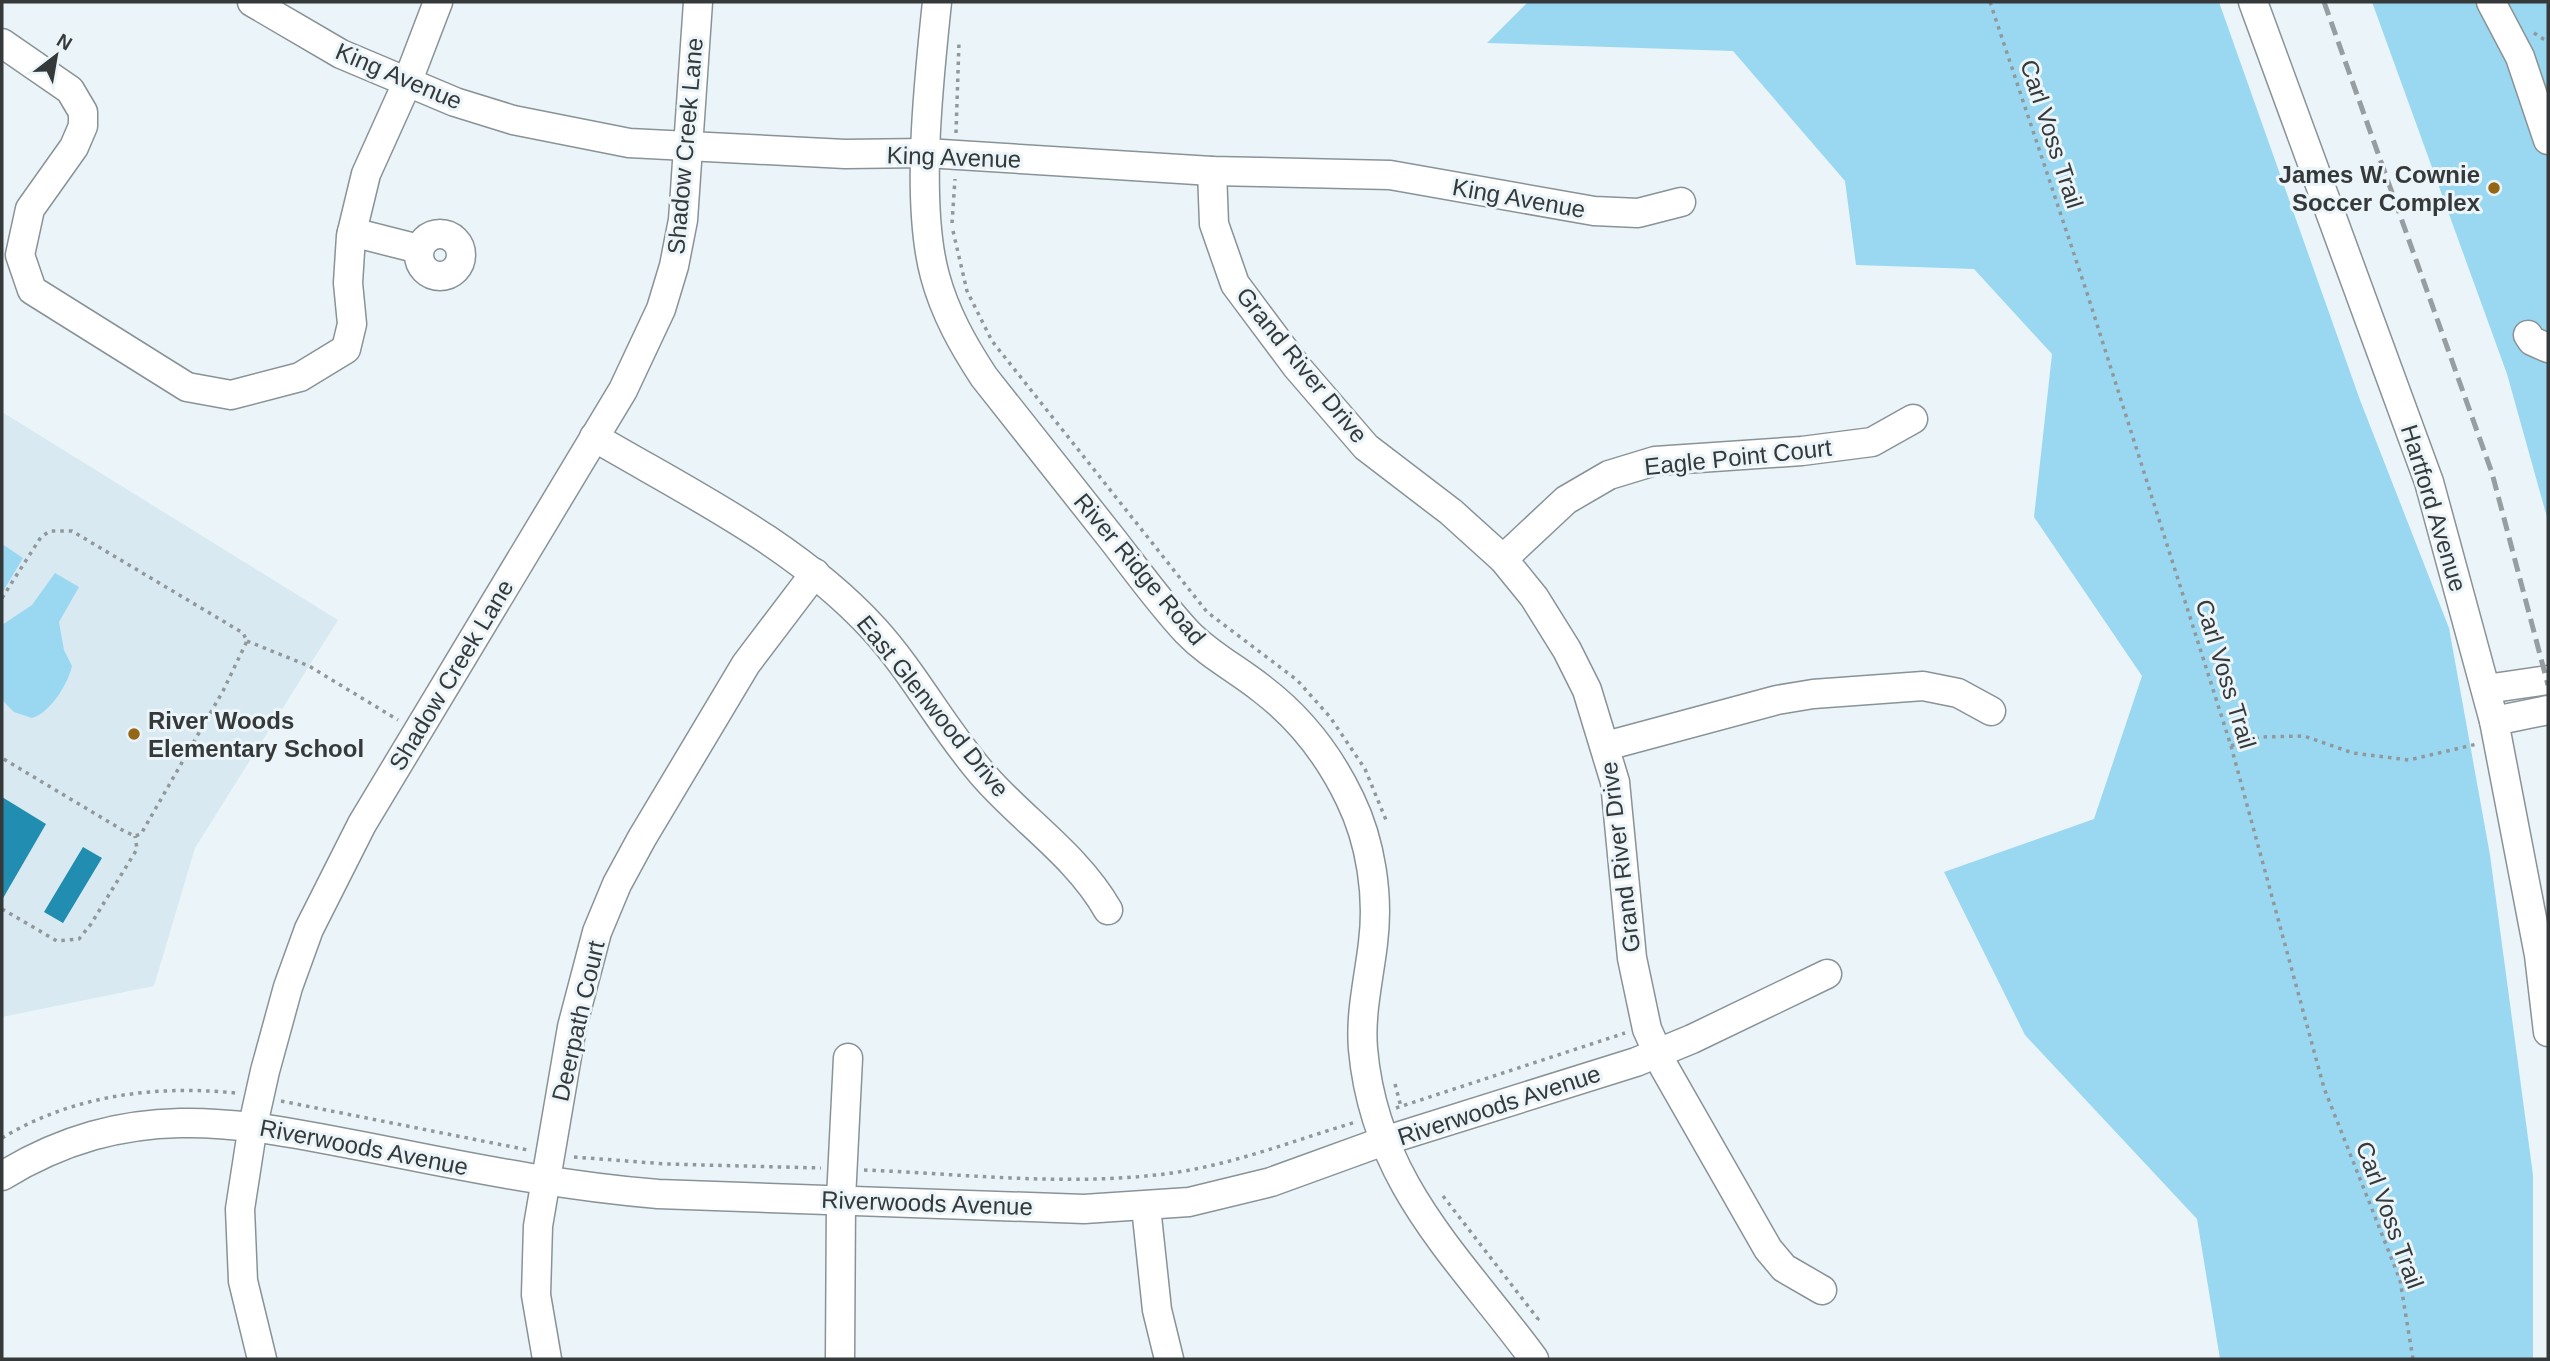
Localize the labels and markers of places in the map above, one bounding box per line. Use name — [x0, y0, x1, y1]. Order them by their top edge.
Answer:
place label: James W. Cownie Soccer Complex — [2279, 161, 2481, 216]
marker: James W. Cownie Soccer Complex — [2486, 180, 2502, 196]
place label: River Woods Elementary School — [148, 707, 364, 762]
marker: River Woods Elementary School — [126, 726, 142, 742]

